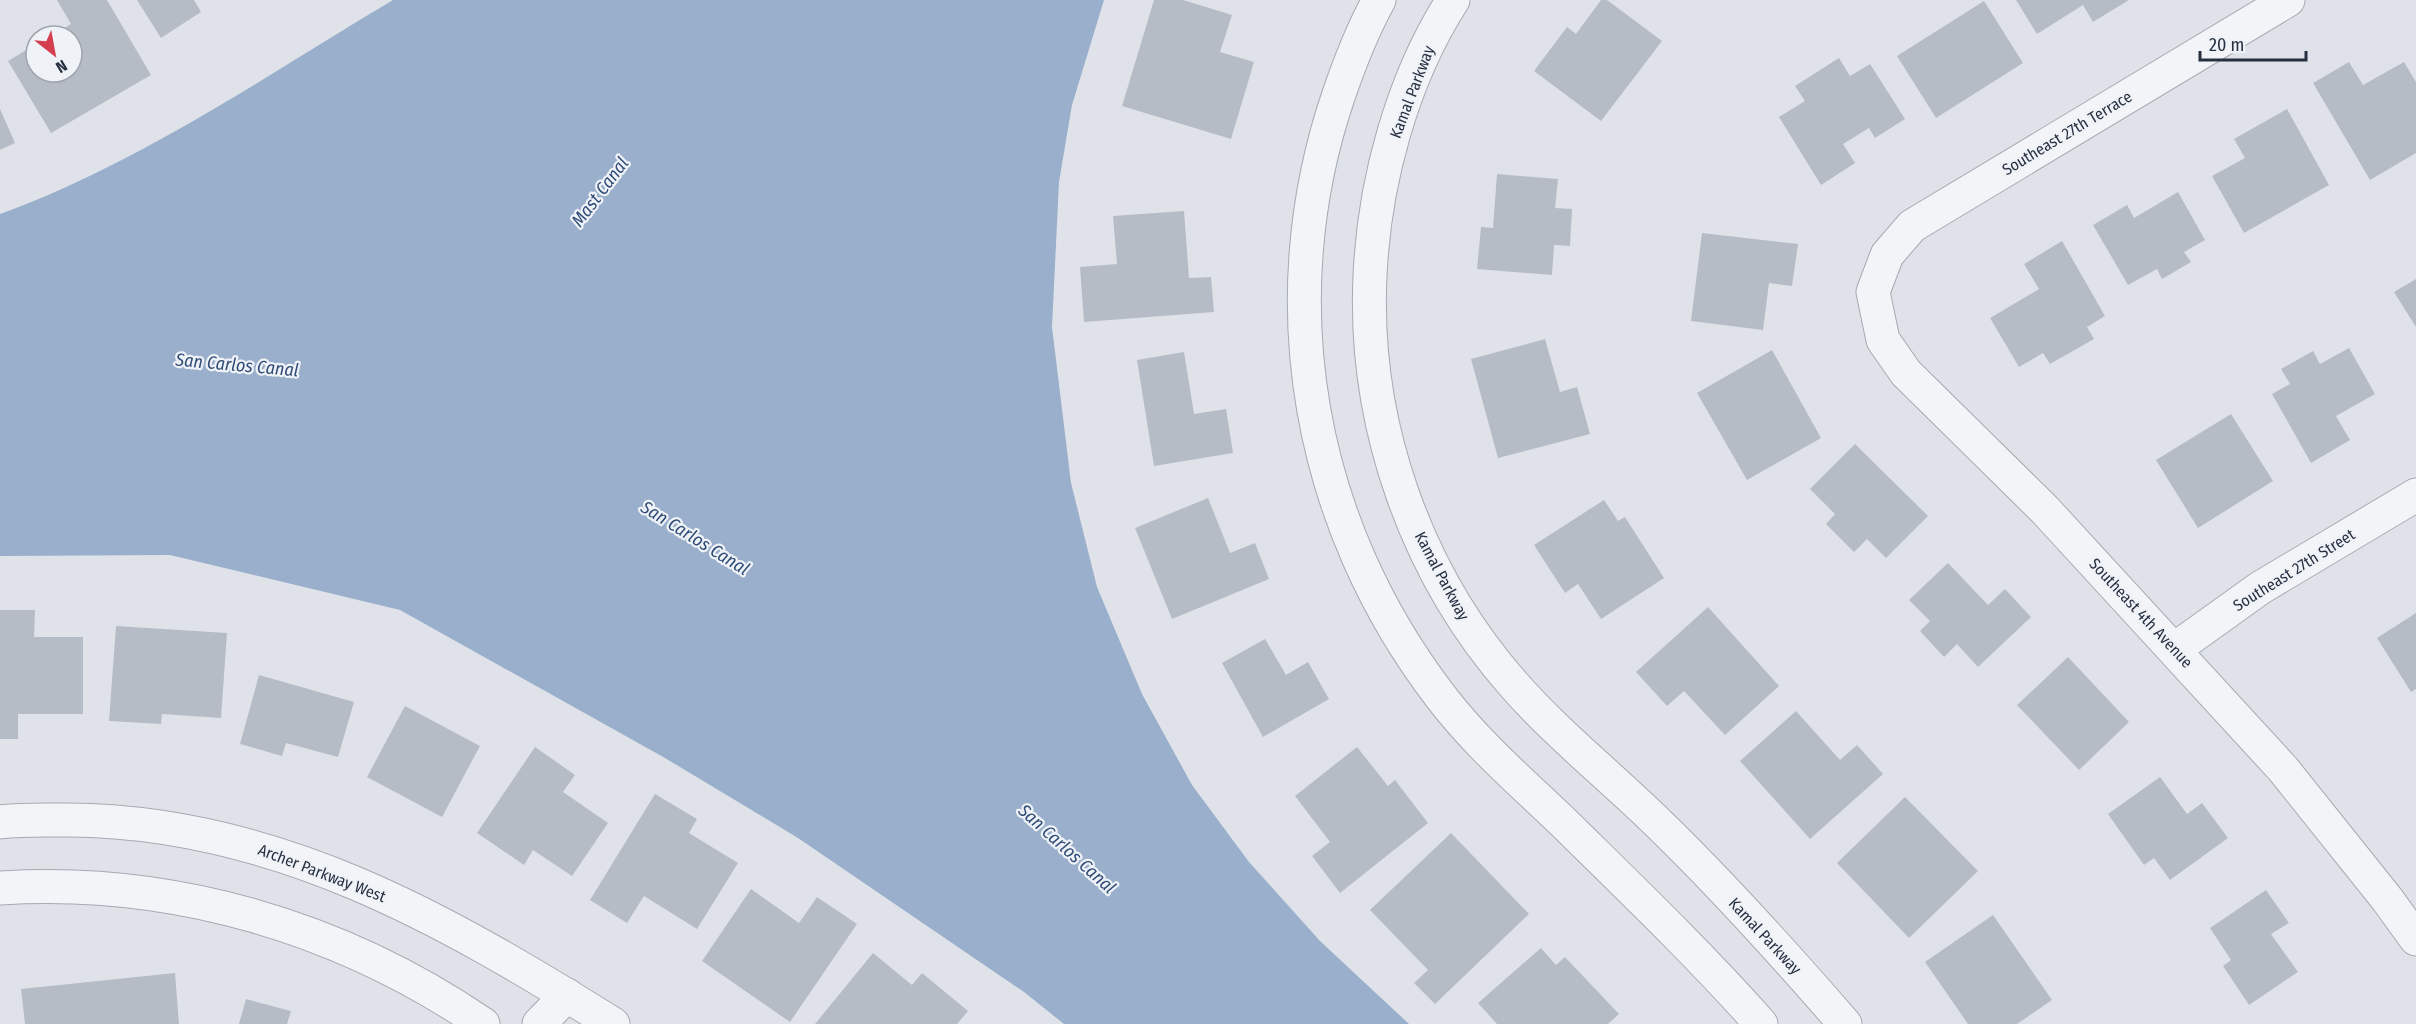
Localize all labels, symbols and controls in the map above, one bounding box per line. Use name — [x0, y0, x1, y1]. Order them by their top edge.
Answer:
north arrow — [24, 24, 84, 84]
scale bar — [2200, 24, 2306, 62]
text: 20 m — [2209, 34, 2244, 56]
street label: Kamal Parkway — [1386, 42, 1439, 141]
text: N — [52, 56, 70, 77]
street label: Southeast 27th Terrace — [1999, 87, 2135, 179]
water label: Mast Canal — [567, 153, 633, 231]
water label: San Carlos Canal — [174, 349, 300, 381]
water label: San Carlos Canal — [636, 495, 753, 580]
street label: Southeast 27th Street — [2230, 524, 2359, 615]
street label: Kamal Parkway — [1411, 528, 1474, 624]
street label: Southeast 4th Avenue — [2085, 554, 2197, 672]
water label: San Carlos Canal — [1013, 799, 1120, 899]
street label: Archer Parkway West — [256, 840, 389, 906]
street label: Kamal Parkway — [1725, 894, 1806, 979]

